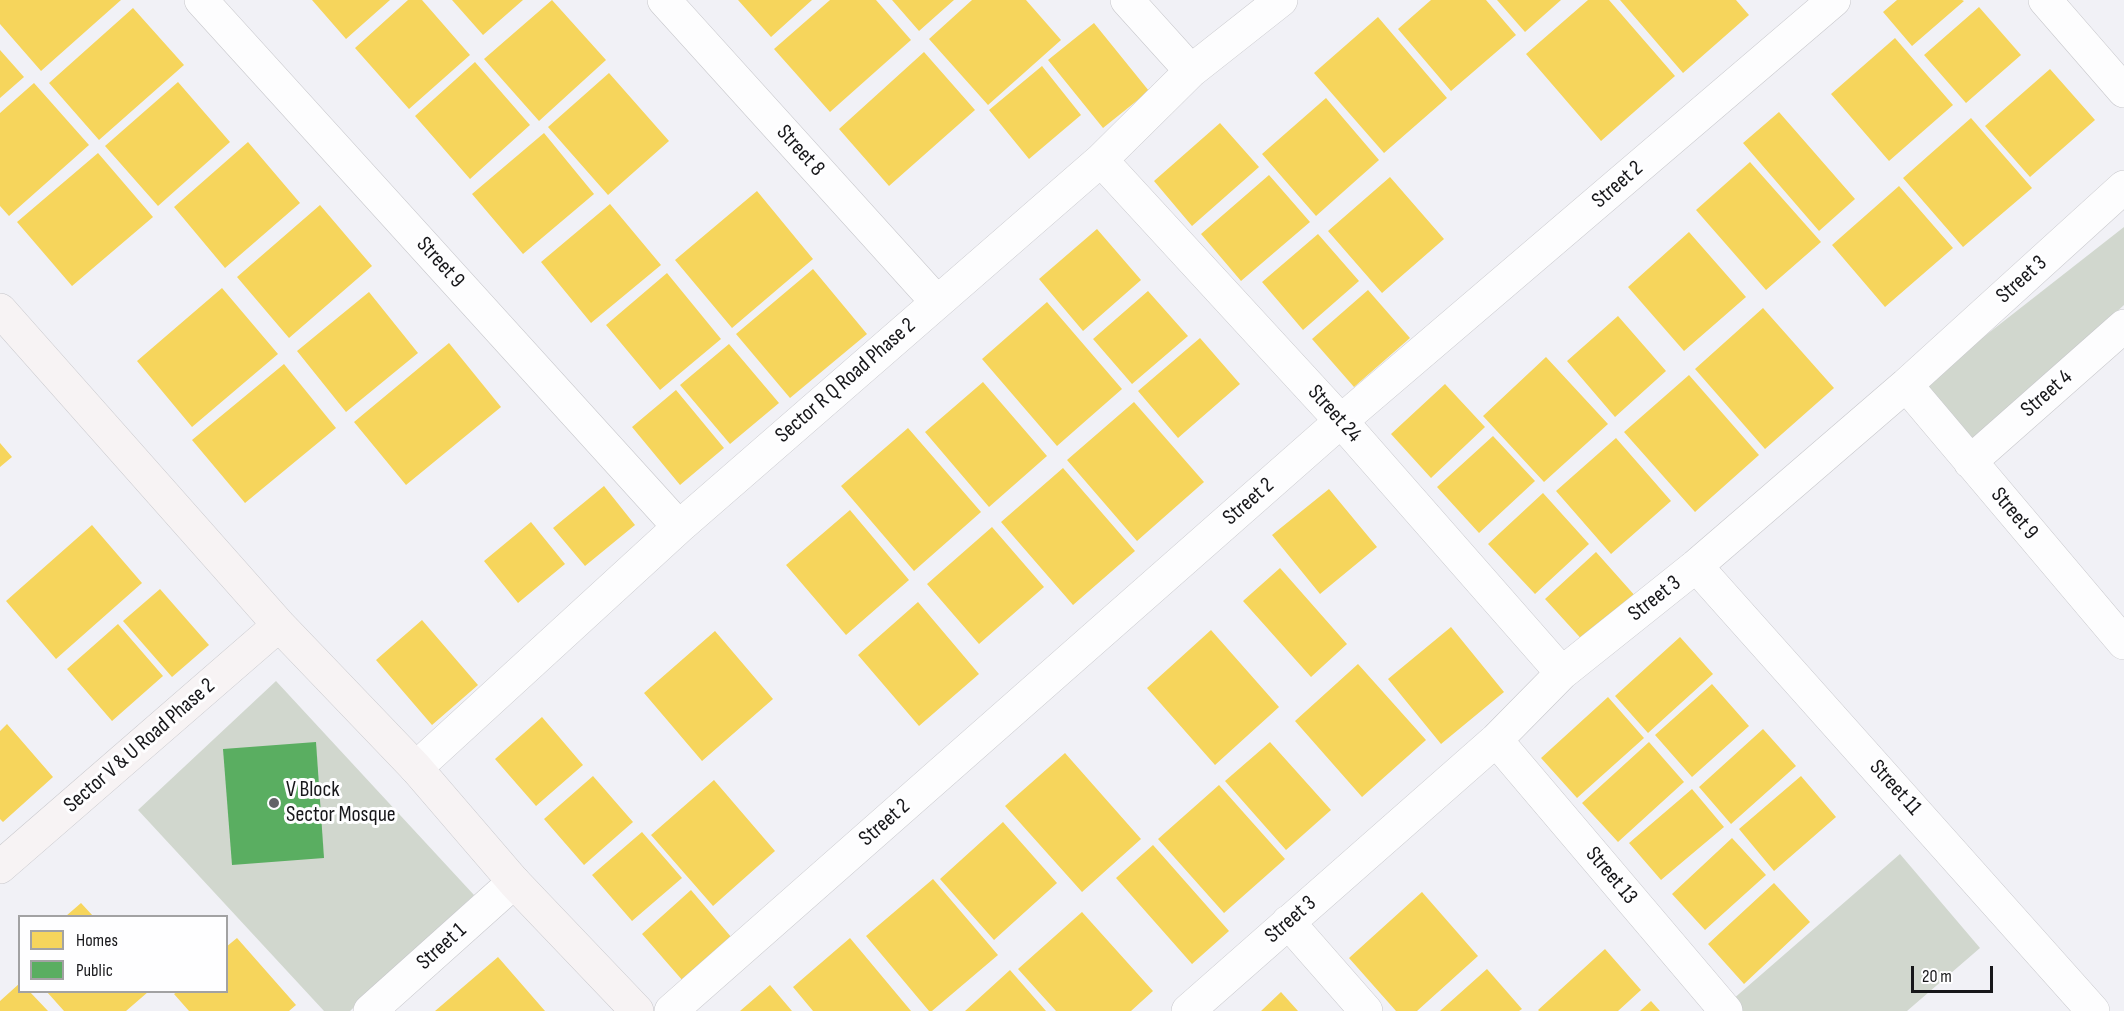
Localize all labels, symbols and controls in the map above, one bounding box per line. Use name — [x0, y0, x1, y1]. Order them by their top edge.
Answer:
street label: Street 8 — [770, 120, 830, 182]
street label: Street 2 — [1587, 156, 1649, 214]
street label: Street 9 — [410, 232, 470, 294]
street label: Street 3 — [1991, 250, 2053, 310]
street label: Sector R Q Road Phase 2 — [771, 313, 921, 449]
street label: Street 4 — [2016, 365, 2078, 423]
street label: Street 24 — [1301, 380, 1367, 448]
street label: Street 2 — [1218, 473, 1280, 531]
street label: Street 9 — [1985, 483, 2043, 545]
street label: Street 3 — [1624, 570, 1686, 628]
street label: Sector V & U Road Phase 2 — [59, 673, 221, 819]
street label: Street 11 — [1863, 755, 1927, 821]
place label: V Block Sector Mosque — [286, 777, 396, 828]
street label: Street 2 — [854, 794, 916, 852]
marker: V Block Sector Mosque — [267, 796, 281, 810]
street label: Street 13 — [1579, 842, 1643, 910]
street label: Street 3 — [1260, 891, 1322, 949]
legend — [18, 915, 228, 993]
street label: Street 1 — [412, 918, 472, 976]
text: Homes — [76, 930, 118, 951]
scale bar — [1914, 954, 1996, 992]
text: Public — [76, 960, 113, 981]
text: 20 m — [1922, 966, 1952, 987]

